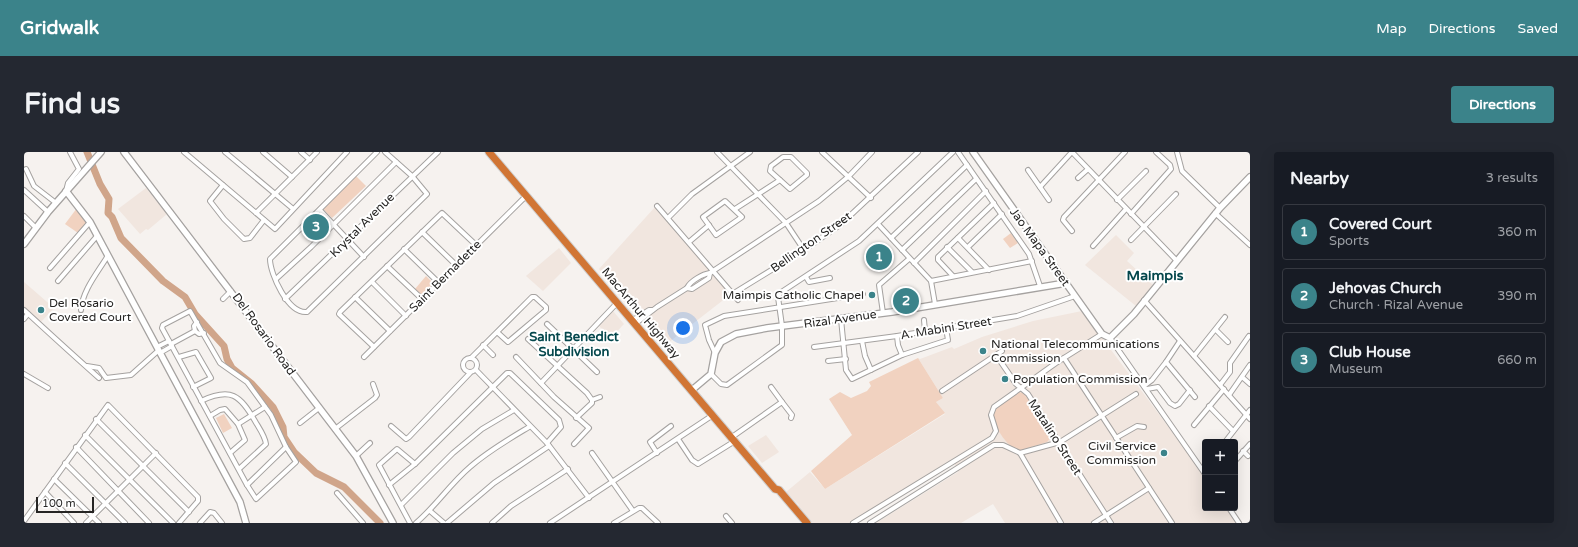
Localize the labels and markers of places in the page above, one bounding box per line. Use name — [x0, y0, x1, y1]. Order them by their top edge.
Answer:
pin: 3 — [303, 212, 329, 242]
pin: 1 — [866, 242, 892, 272]
pin: 2 — [893, 286, 919, 316]
place label: Maimpis Catholic Chapel — [723, 288, 864, 302]
marker: Maimpis Catholic Chapel — [867, 290, 877, 300]
place label: Del Rosario Covered Court — [49, 296, 132, 324]
marker: Del Rosario Covered Court — [36, 305, 46, 315]
place label: National Telecommunications Commission — [991, 337, 1160, 365]
marker: National Telecommunications Commission — [978, 346, 988, 356]
place label: Population Commission — [1013, 372, 1148, 386]
marker: Population Commission — [1000, 374, 1010, 384]
place label: Civil Service Commission — [1086, 439, 1156, 467]
marker: Civil Service Commission — [1159, 448, 1169, 458]

